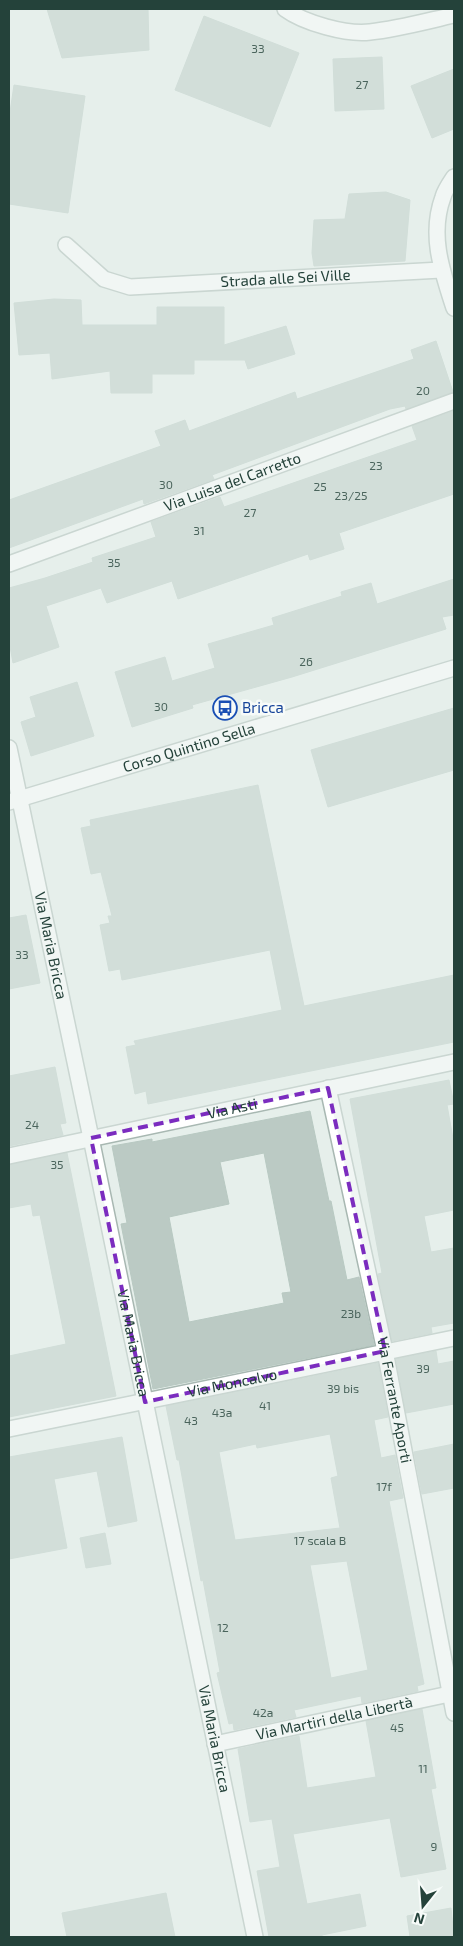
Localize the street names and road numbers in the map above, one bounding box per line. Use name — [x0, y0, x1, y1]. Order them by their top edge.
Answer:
street label: Strada alle Sei Ville — [220, 265, 351, 290]
street label: Via Luisa del Carretto — [161, 448, 303, 515]
street label: Corso Quintino Sella — [120, 718, 257, 775]
street label: Via Maria Bricca — [32, 890, 72, 1001]
street label: Via Asti — [205, 1094, 258, 1122]
street label: Via Maria Bricca — [114, 1288, 154, 1398]
street label: Via Ferrante Aporti — [374, 1335, 416, 1464]
street label: Via Moncalvo — [186, 1364, 279, 1400]
street label: Via Maria Bricca — [196, 1683, 235, 1794]
street label: Via Martiri della Libertà — [254, 1692, 414, 1743]

